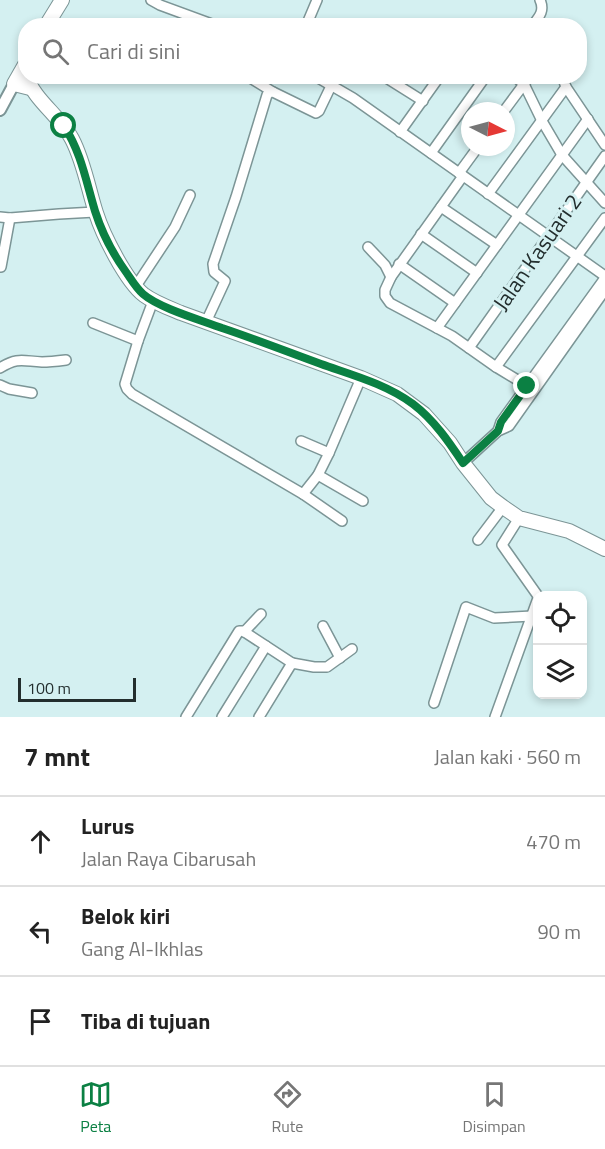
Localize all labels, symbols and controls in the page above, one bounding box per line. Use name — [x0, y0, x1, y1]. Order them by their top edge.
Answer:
search box — [18, 18, 587, 84]
text: Cari di sini — [87, 34, 180, 68]
icon: search — [39, 35, 72, 68]
north arrow — [461, 102, 515, 156]
route start — [50, 112, 76, 138]
street label: Jalan Kasuari 2 — [484, 186, 590, 318]
route end — [513, 372, 539, 398]
map controls — [533, 591, 587, 699]
button: locate — [533, 591, 587, 645]
button: layers — [533, 645, 587, 699]
scale bar — [18, 675, 136, 702]
text: 100 m — [27, 676, 71, 700]
text: 7 mnt — [24, 737, 90, 776]
text: Jalan kaki · 560 m — [434, 741, 581, 772]
text: Lurus — [81, 809, 134, 843]
icon: ahead — [24, 825, 57, 858]
text: 470 m — [526, 826, 581, 857]
text: Jalan Raya Cibarusah — [81, 843, 256, 874]
text: Belok kiri — [81, 899, 170, 933]
icon: left — [24, 915, 57, 948]
text: 90 m — [537, 916, 581, 947]
text: Gang Al-Ikhlas — [81, 933, 203, 964]
text: Tiba di tujuan — [81, 1004, 210, 1038]
icon: arrive — [24, 1005, 57, 1038]
tab: Peta — [79, 1078, 112, 1138]
tab: Rute — [271, 1078, 304, 1138]
tab: Disimpan — [462, 1078, 526, 1138]

